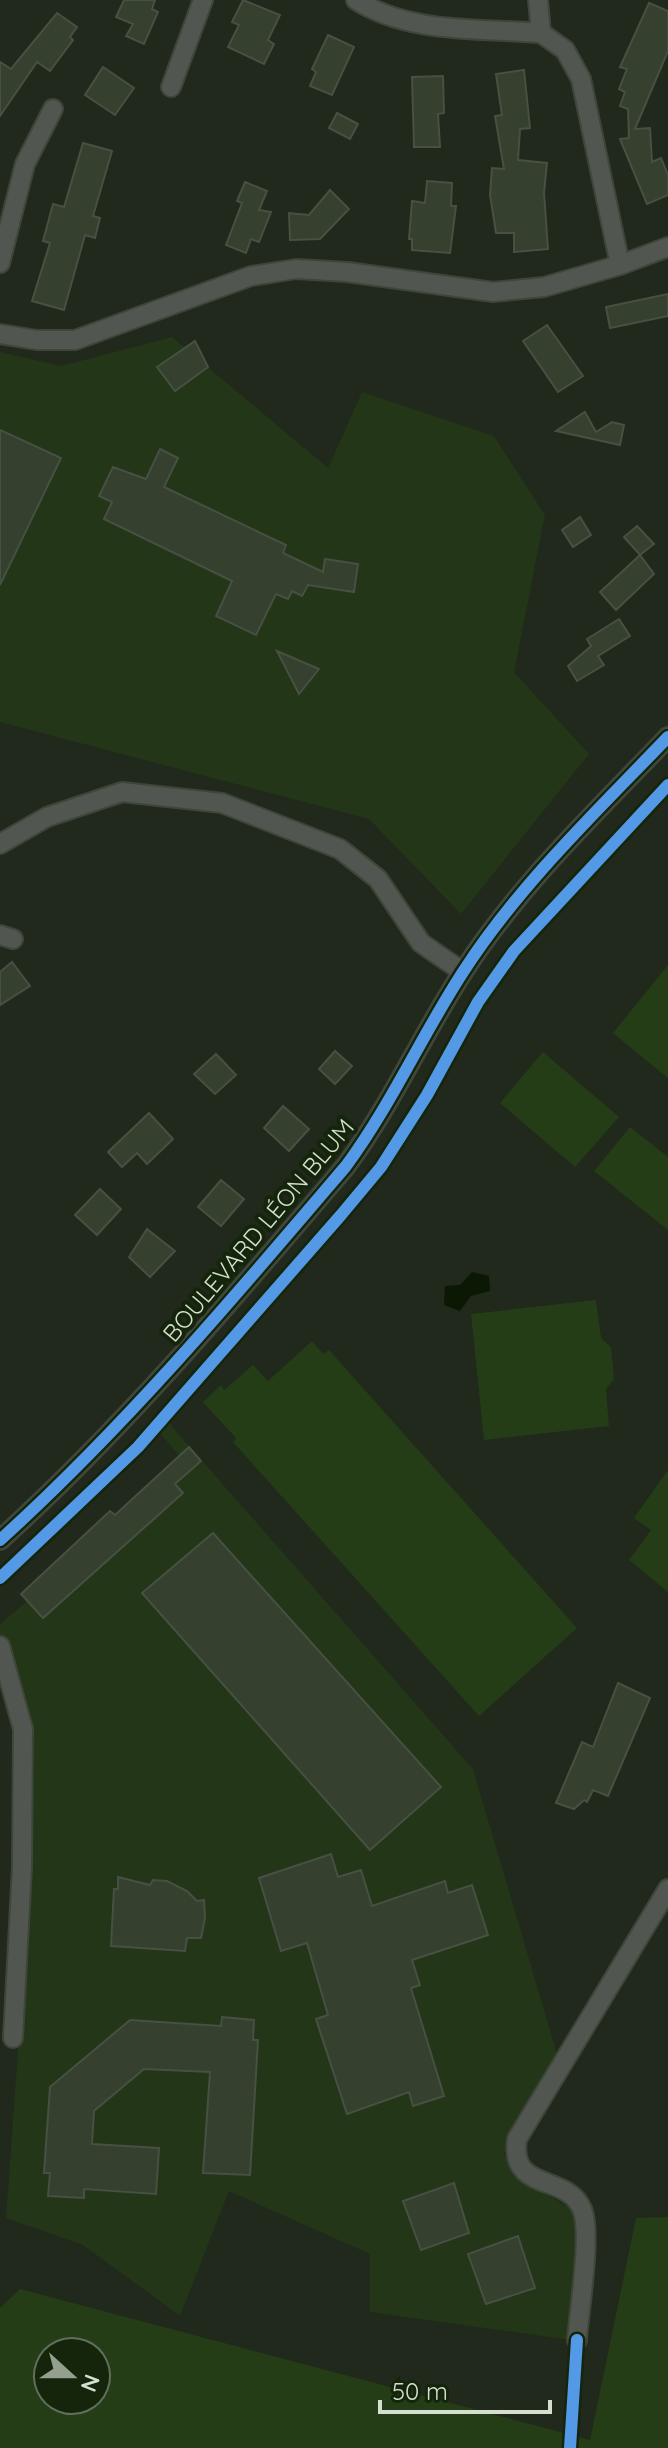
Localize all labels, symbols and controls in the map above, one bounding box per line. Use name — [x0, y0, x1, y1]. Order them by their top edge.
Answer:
street label: BOULEVARD LÉON BLUM — [156, 1112, 360, 1348]
north arrow — [32, 2336, 112, 2416]
scale bar — [380, 2364, 550, 2414]
text: N — [75, 2371, 107, 2396]
text: 50 m — [392, 2376, 448, 2406]

